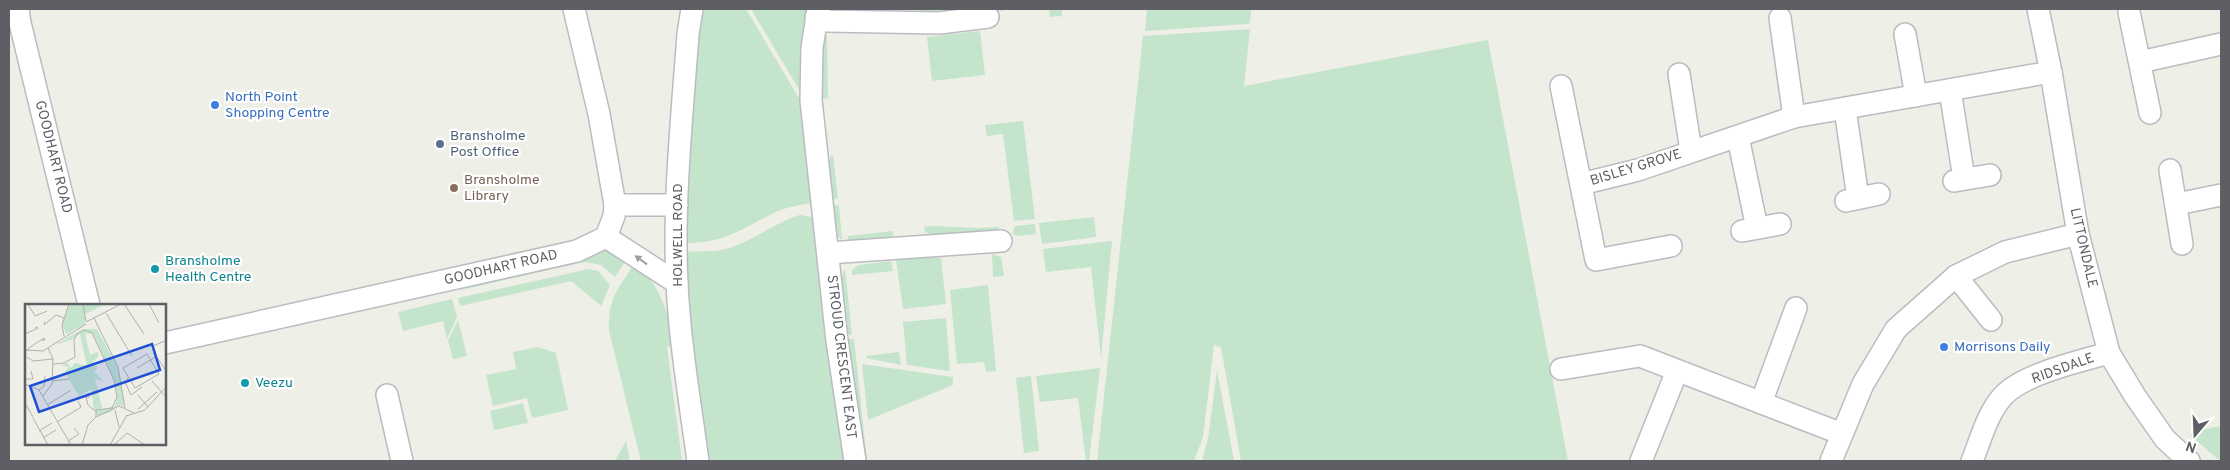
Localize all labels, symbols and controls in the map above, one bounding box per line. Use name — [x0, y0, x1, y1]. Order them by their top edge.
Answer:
place label: North Point Shopping Centre — [225, 89, 330, 122]
street label: GOODHART ROAD — [31, 99, 75, 215]
marker: North Point Shopping Centre — [209, 99, 221, 111]
place label: Bransholme Post Office — [450, 128, 526, 161]
marker: Bransholme Post Office — [434, 138, 446, 150]
street label: BISLEY GROVE — [1588, 146, 1684, 190]
place label: Bransholme Library — [464, 172, 540, 205]
marker: Bransholme Library — [448, 182, 460, 194]
street label: HOLWELL ROAD — [670, 183, 687, 287]
street label: LITTONDALE — [2066, 206, 2100, 290]
street label: GOODHART ROAD — [443, 247, 559, 289]
place label: Bransholme Health Centre — [165, 253, 251, 286]
one-way arrow — [634, 255, 648, 265]
marker: Bransholme Health Centre — [149, 263, 161, 275]
street label: STROUD CRESCENT EAST — [823, 274, 859, 440]
inset map — [25, 304, 166, 445]
place label: Morrisons Daily — [1954, 339, 2051, 356]
marker: Morrisons Daily — [1938, 341, 1950, 353]
street label: RIDSDALE — [2029, 350, 2097, 388]
place label: Veezu — [255, 375, 293, 392]
marker: Veezu — [239, 377, 251, 389]
north arrow — [2170, 410, 2220, 460]
text: N — [2184, 436, 2199, 456]

